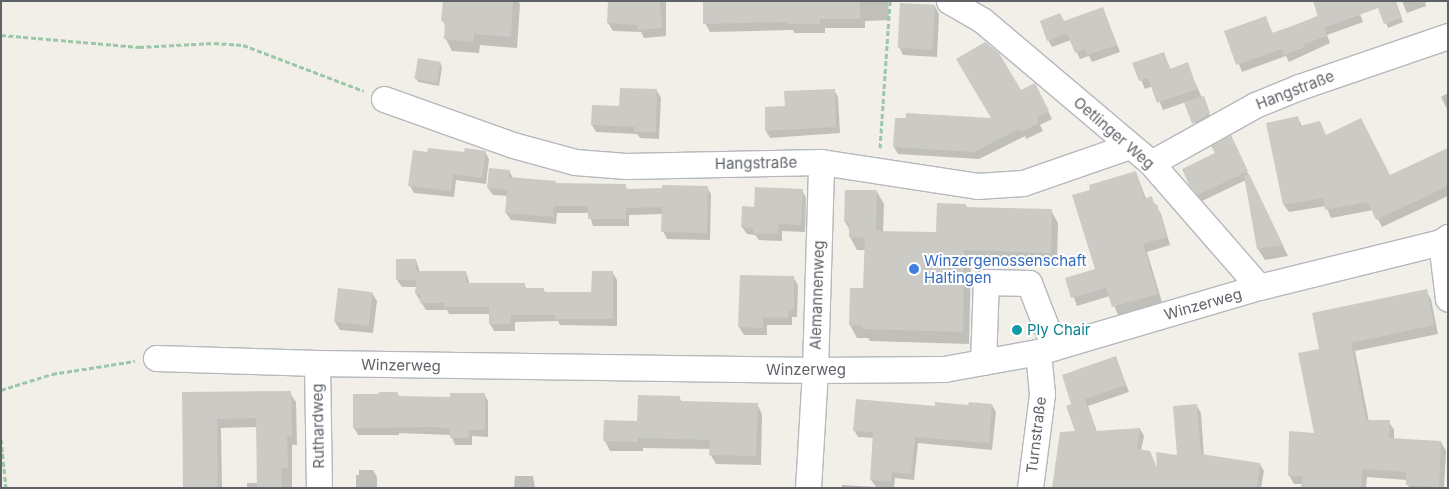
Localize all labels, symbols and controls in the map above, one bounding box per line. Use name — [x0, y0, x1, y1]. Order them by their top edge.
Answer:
street label: Hangstraße — [1253, 67, 1337, 113]
street label: Oetlinger Weg — [1070, 93, 1158, 173]
street label: Hangstraße — [715, 153, 797, 173]
street label: Alemannenweg — [806, 240, 828, 350]
place label: Winzergenossenschaft Haltingen — [924, 251, 1086, 286]
marker: Winzergenossenschaft Haltingen — [908, 263, 920, 275]
street label: Winzerweg — [1162, 284, 1244, 324]
place label: Ply Chair — [1027, 321, 1090, 339]
marker: Ply Chair — [1011, 324, 1023, 336]
street label: Winzerweg — [361, 355, 441, 375]
street label: Winzerweg — [766, 361, 846, 379]
street label: Ruthardweg — [308, 383, 328, 469]
street label: Turnstraße — [1022, 396, 1050, 474]

